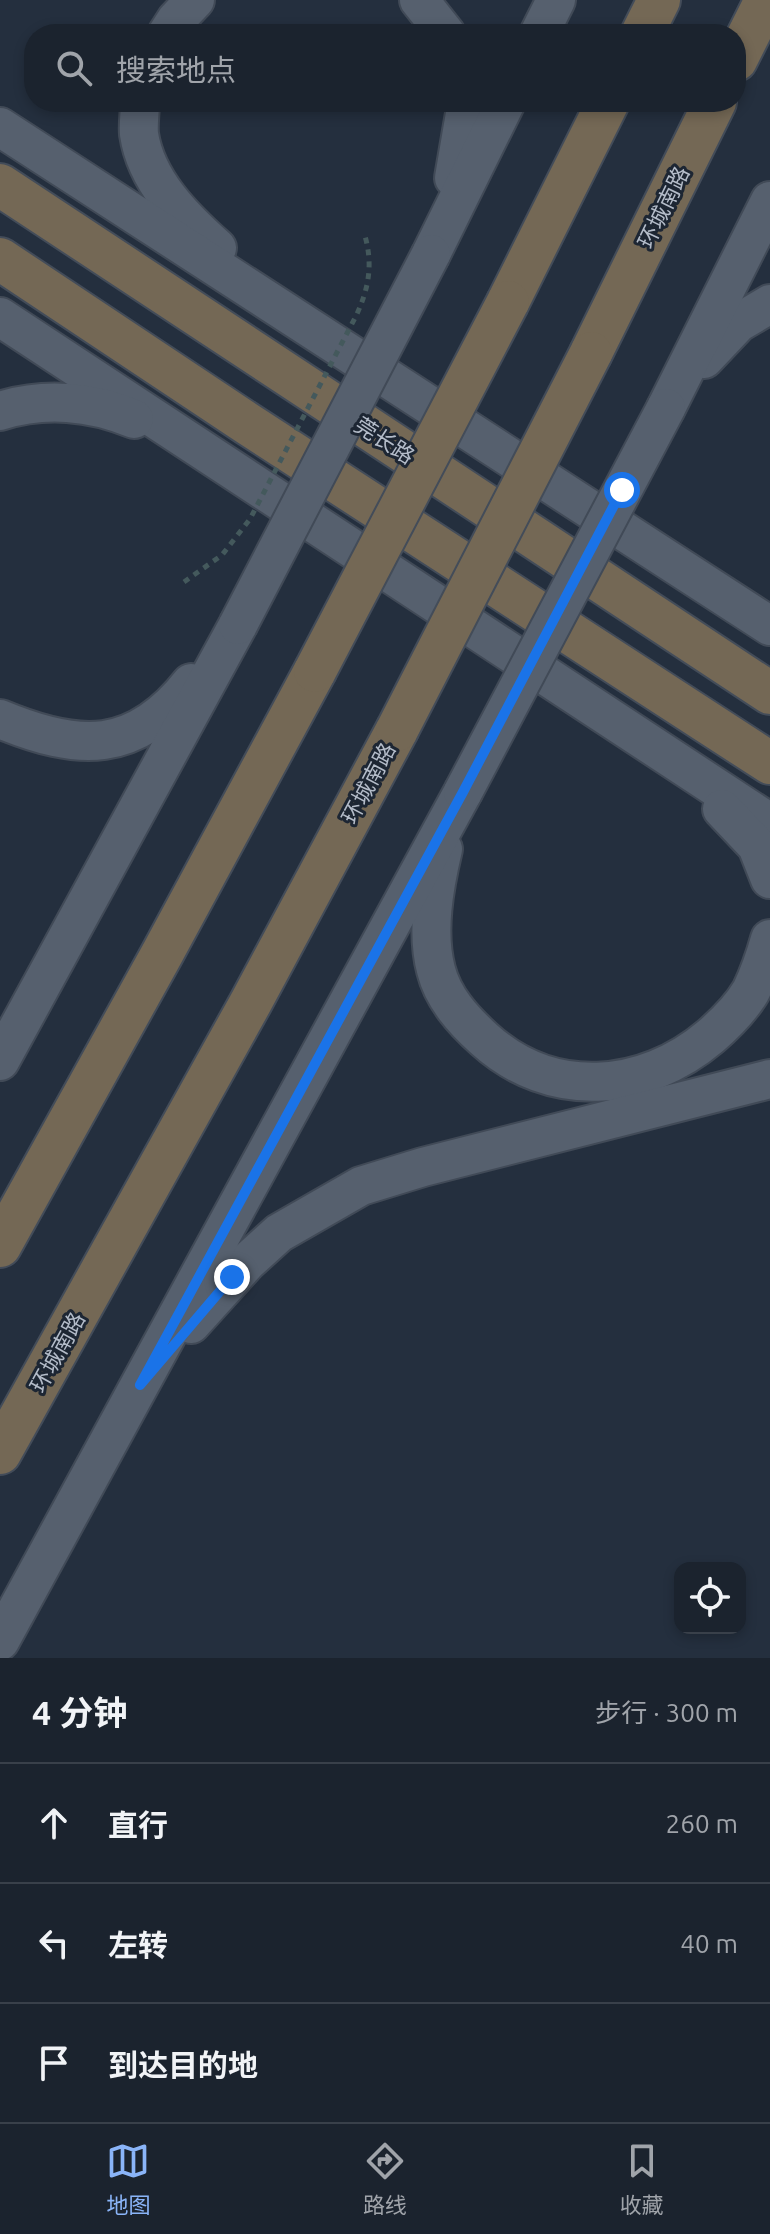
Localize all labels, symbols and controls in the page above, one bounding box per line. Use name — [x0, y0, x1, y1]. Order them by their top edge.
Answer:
search box — [24, 24, 746, 112]
icon: search — [52, 46, 96, 90]
text: 搜索地点 — [116, 53, 236, 87]
street label: 环城南路 — [632, 162, 694, 252]
street label: 莞长路 — [351, 412, 419, 468]
route start — [604, 472, 640, 508]
street label: 环城南路 — [336, 738, 400, 828]
route end — [214, 1259, 250, 1295]
street label: 环城南路 — [25, 1307, 89, 1397]
map controls — [674, 1562, 746, 1634]
button: locate — [674, 1562, 746, 1634]
text: 4 分钟 — [32, 1693, 127, 1731]
text: 步行 · 300 m — [595, 1698, 738, 1727]
icon: ahead — [32, 1801, 76, 1845]
text: 直行 — [108, 1808, 168, 1842]
text: 260 m — [666, 1809, 738, 1838]
icon: left — [32, 1921, 76, 1965]
text: 左转 — [108, 1928, 168, 1962]
text: 40 m — [680, 1929, 738, 1958]
icon: arrive — [32, 2041, 76, 2085]
text: 到达目的地 — [108, 2048, 258, 2082]
tab: 地图 — [106, 2139, 150, 2219]
tab: 路线 — [363, 2139, 407, 2219]
tab: 收藏 — [620, 2139, 664, 2219]

